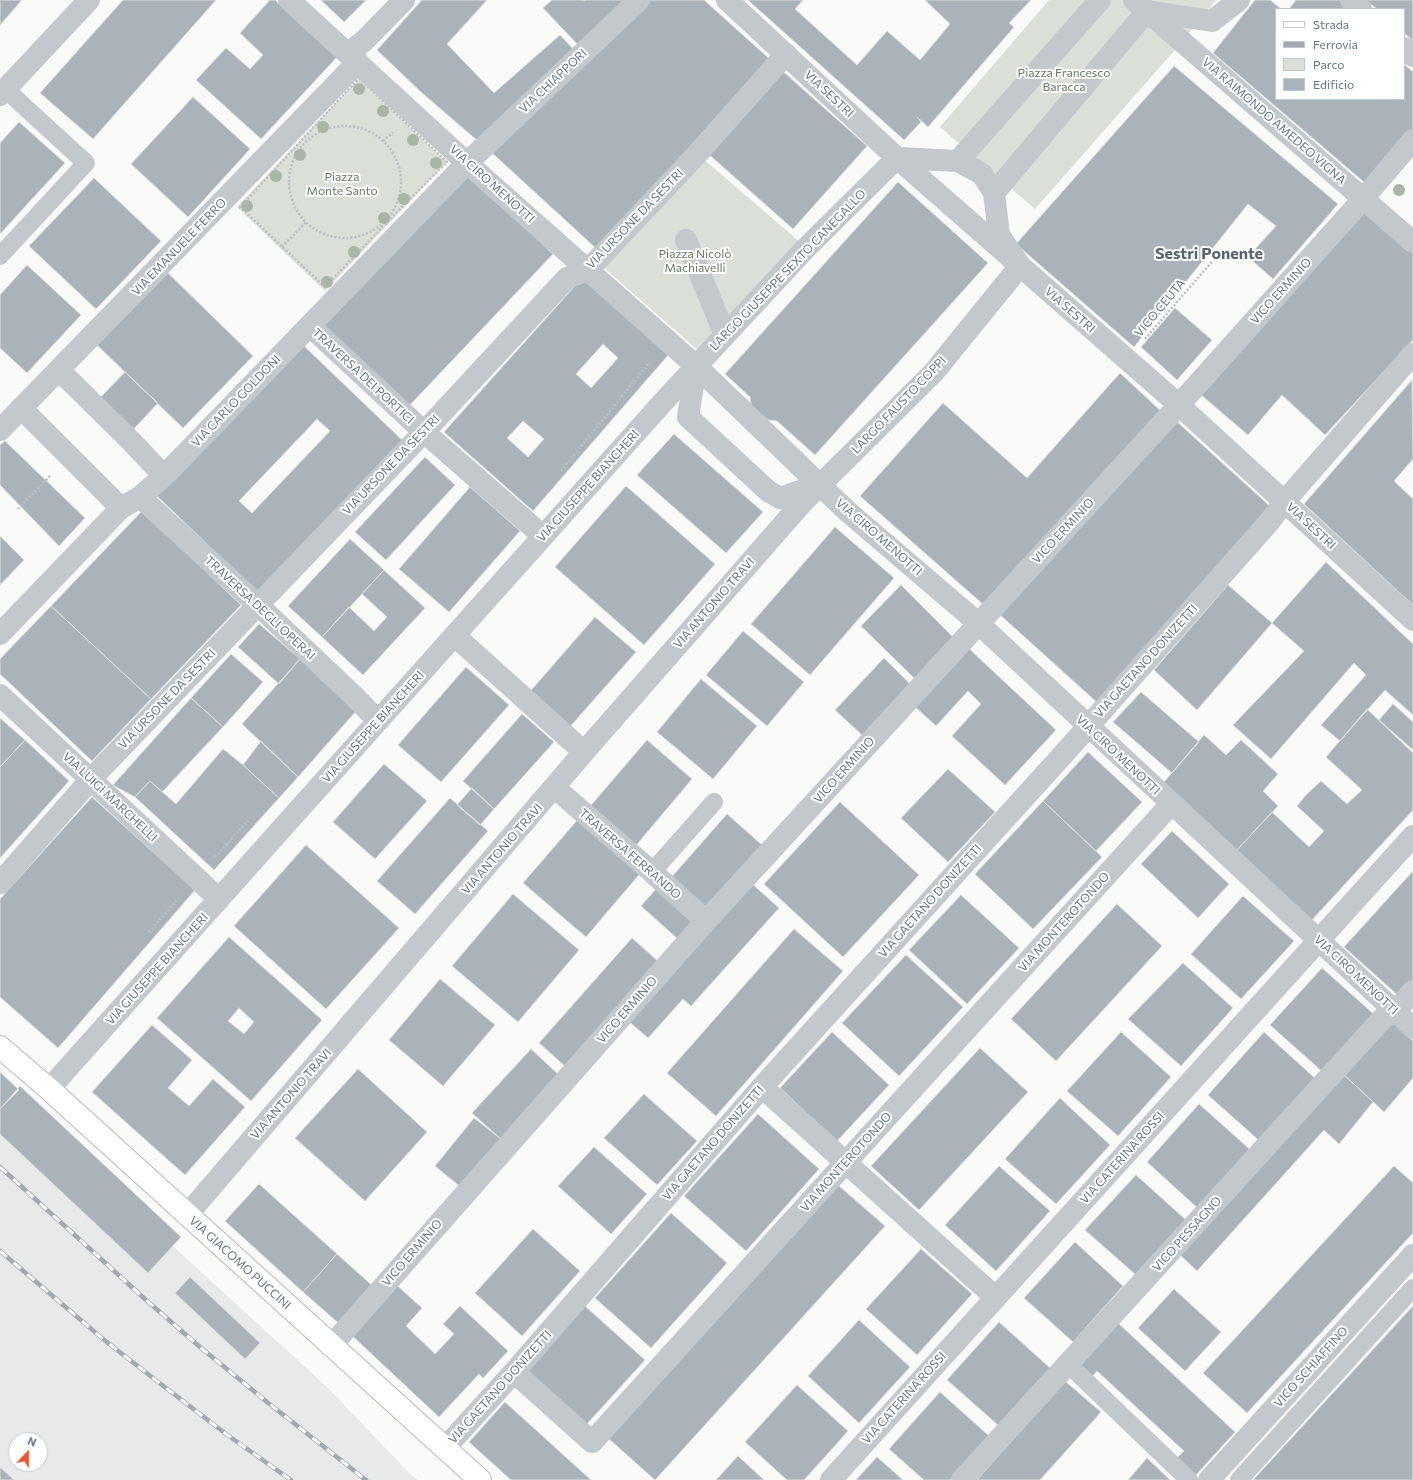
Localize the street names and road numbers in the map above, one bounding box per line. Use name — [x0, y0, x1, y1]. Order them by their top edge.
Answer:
street label: VIA CHIAPPORI — [516, 46, 590, 116]
street label: VIA RAIMONDO AMEDEO VIGNA — [1199, 55, 1349, 187]
street label: VIA SESTRI — [801, 67, 857, 121]
street label: VIA CIRO MENOTTI — [446, 142, 538, 226]
street label: VIA URSONE DA SESTRI — [583, 166, 687, 272]
street label: LARGO GIUSEPPE SEXTO CANEGALLO — [707, 187, 869, 353]
street label: VIA EMANUELE FERRO — [129, 195, 229, 299]
street label: VICO ERMINIO — [1248, 255, 1314, 327]
street label: VICO CEUTA — [1132, 276, 1188, 340]
street label: VIA SESTRI — [1042, 284, 1098, 336]
street label: TRAVERSA DEI PORTICI — [309, 325, 417, 427]
street label: VIA CARLO GOLDONI — [188, 352, 284, 450]
street label: LARGO FAUSTO COPPI — [849, 353, 949, 457]
street label: VIA URSONE DA SESTRI — [339, 412, 443, 518]
street label: VIA GIUSEPPE BIANCHERI — [534, 427, 642, 545]
street label: VICO ERMINIO — [1029, 495, 1097, 567]
street label: VIA CIRO MENOTTI — [833, 496, 925, 578]
street label: VIA SESTRI — [1283, 499, 1339, 553]
street label: TRAVERSA DEGLI OPERAI — [202, 553, 318, 663]
street label: VIA ANTONIO TRAVI — [671, 555, 757, 651]
street label: VIA GAETANO DONIZETTI — [1091, 601, 1201, 721]
street label: VIA URSONE DA SESTRI — [115, 646, 219, 752]
street label: VIA GIUSEPPE BIANCHERI — [319, 668, 427, 786]
street label: VIA CIRO MENOTTI — [1073, 712, 1163, 798]
street label: VICO ERMINIO — [811, 734, 877, 806]
street label: VIA LUIGI MARCHELLI — [60, 749, 160, 845]
street label: VIA ANTONIO TRAVI — [459, 801, 545, 897]
street label: TRAVERSA FERRANDO — [576, 806, 684, 902]
street label: VIA GAETANO DONIZETTI — [875, 841, 985, 961]
street label: VIA MONTEROTONDO — [1015, 869, 1113, 975]
street label: VIA GIUSEPPE BIANCHERI — [103, 910, 211, 1028]
street label: VIA CIRO MENOTTI — [1311, 932, 1401, 1018]
street label: VICO ERMINIO — [594, 974, 660, 1046]
street label: VIA ANTONIO TRAVI — [248, 1046, 334, 1142]
street label: VIA GAETANO DONIZETTI — [659, 1083, 767, 1203]
street label: VIA MONTEROTONDO — [797, 1109, 895, 1215]
street label: VIA CATERINA ROSSI — [1077, 1109, 1167, 1207]
street label: VICO PESSAGNO — [1149, 1193, 1225, 1275]
street label: VIA GIACOMO PUCCINI — [186, 1214, 294, 1312]
street label: VICO ERMINIO — [379, 1217, 445, 1289]
street label: VICO SCHIAFFINO — [1271, 1324, 1351, 1410]
street label: VIA GAETANO DONIZETTI — [445, 1327, 555, 1447]
street label: VIA CATERINA ROSSI — [859, 1349, 949, 1447]

